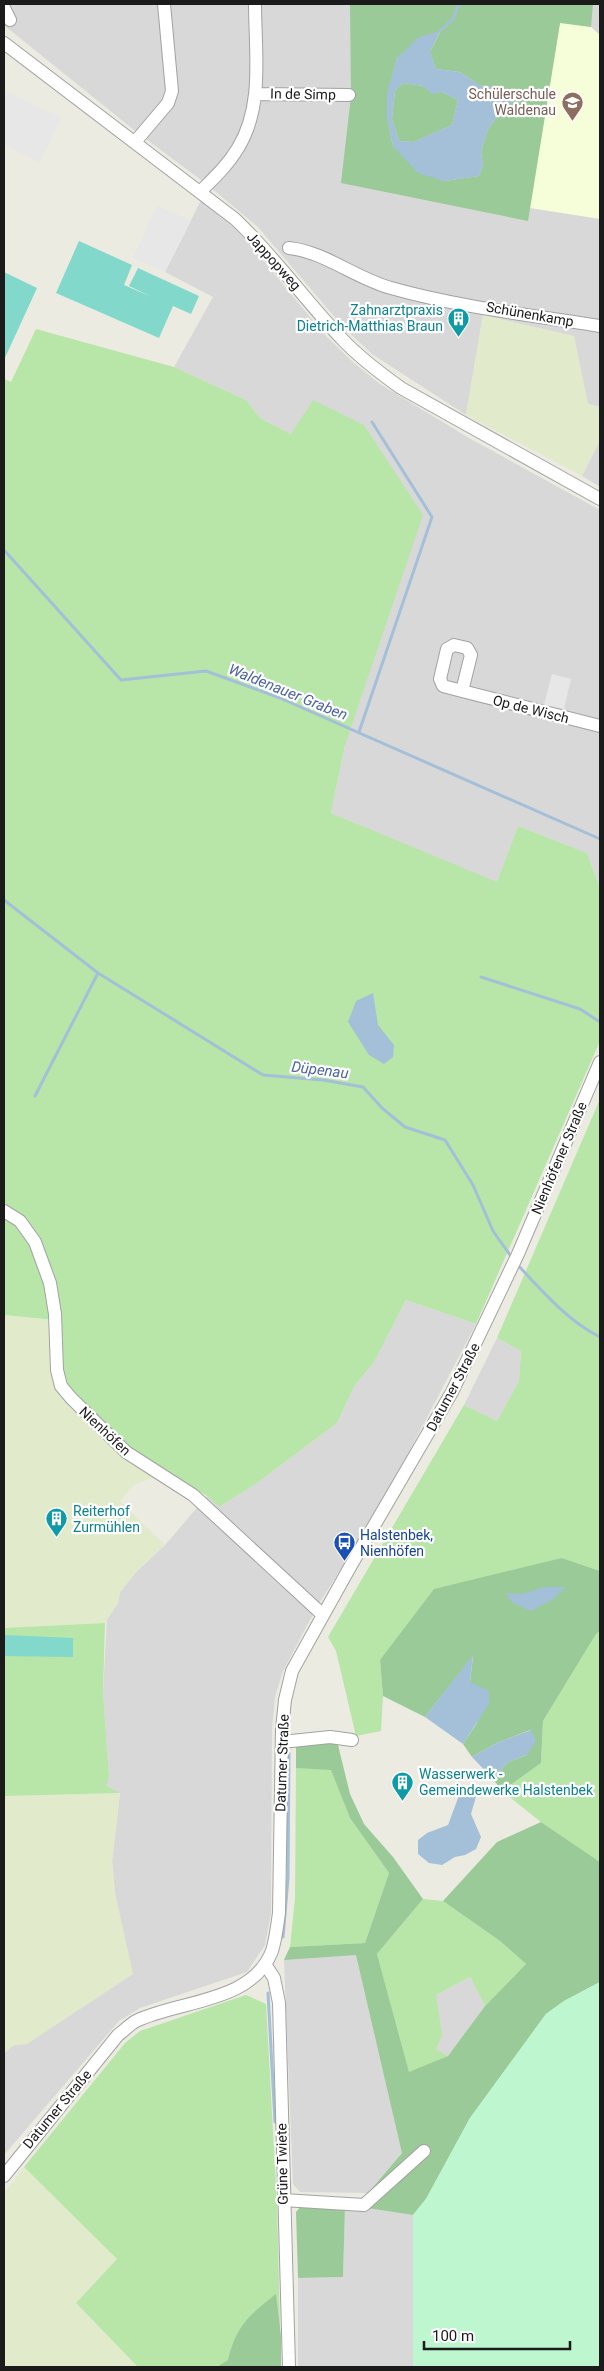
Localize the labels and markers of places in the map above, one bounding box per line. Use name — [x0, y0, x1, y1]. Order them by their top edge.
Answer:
place label: Schülerschule Waldenau — [469, 86, 556, 118]
school or university icon: Schülerschule Waldenau — [560, 90, 584, 121]
place label: Zahnarztpraxis Dietrich-Matthias Braun — [297, 302, 443, 334]
building icon: Zahnarztpraxis Dietrich-Matthias Braun — [447, 306, 471, 337]
place label: Reiterhof Zurmühlen — [73, 1503, 140, 1535]
building icon: Reiterhof Zurmühlen — [45, 1507, 69, 1538]
place label: Halstenbek, Nienhöfen — [360, 1527, 433, 1559]
bus stop icon: Halstenbek, Nienhöfen — [332, 1531, 356, 1562]
place label: Wasserwerk - Gemeindewerke Halstenbek — [419, 1766, 594, 1798]
building icon: Wasserwerk - Gemeindewerke Halstenbek — [391, 1770, 415, 1801]

